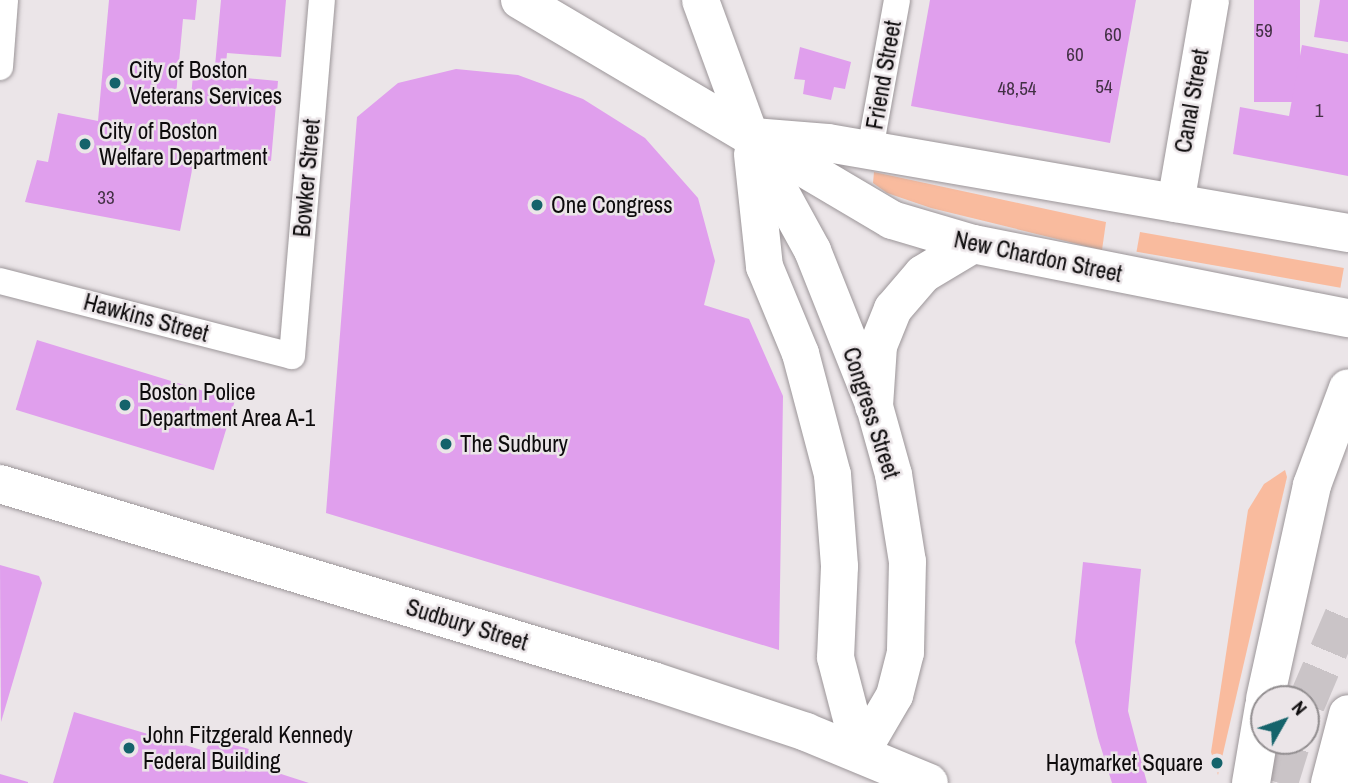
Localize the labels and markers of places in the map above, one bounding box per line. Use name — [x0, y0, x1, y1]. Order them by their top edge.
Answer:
place label: City of Boston Veterans Services — [129, 56, 282, 110]
marker: City of Boston Veterans Services — [107, 75, 123, 91]
place label: City of Boston Welfare Department — [99, 117, 267, 171]
marker: City of Boston Welfare Department — [77, 136, 93, 152]
place label: One Congress — [551, 191, 673, 219]
marker: One Congress — [529, 197, 545, 213]
place label: Boston Police Department Area A-1 — [139, 378, 317, 432]
marker: Boston Police Department Area A-1 — [117, 397, 133, 413]
place label: The Sudbury — [460, 430, 568, 458]
marker: The Sudbury — [438, 436, 454, 452]
place label: John Fitzgerald Kennedy Federal Building — [143, 721, 353, 775]
marker: John Fitzgerald Kennedy Federal Building — [121, 740, 137, 756]
place label: Haymarket Square — [1046, 749, 1203, 777]
marker: Haymarket Square — [1209, 755, 1225, 771]

